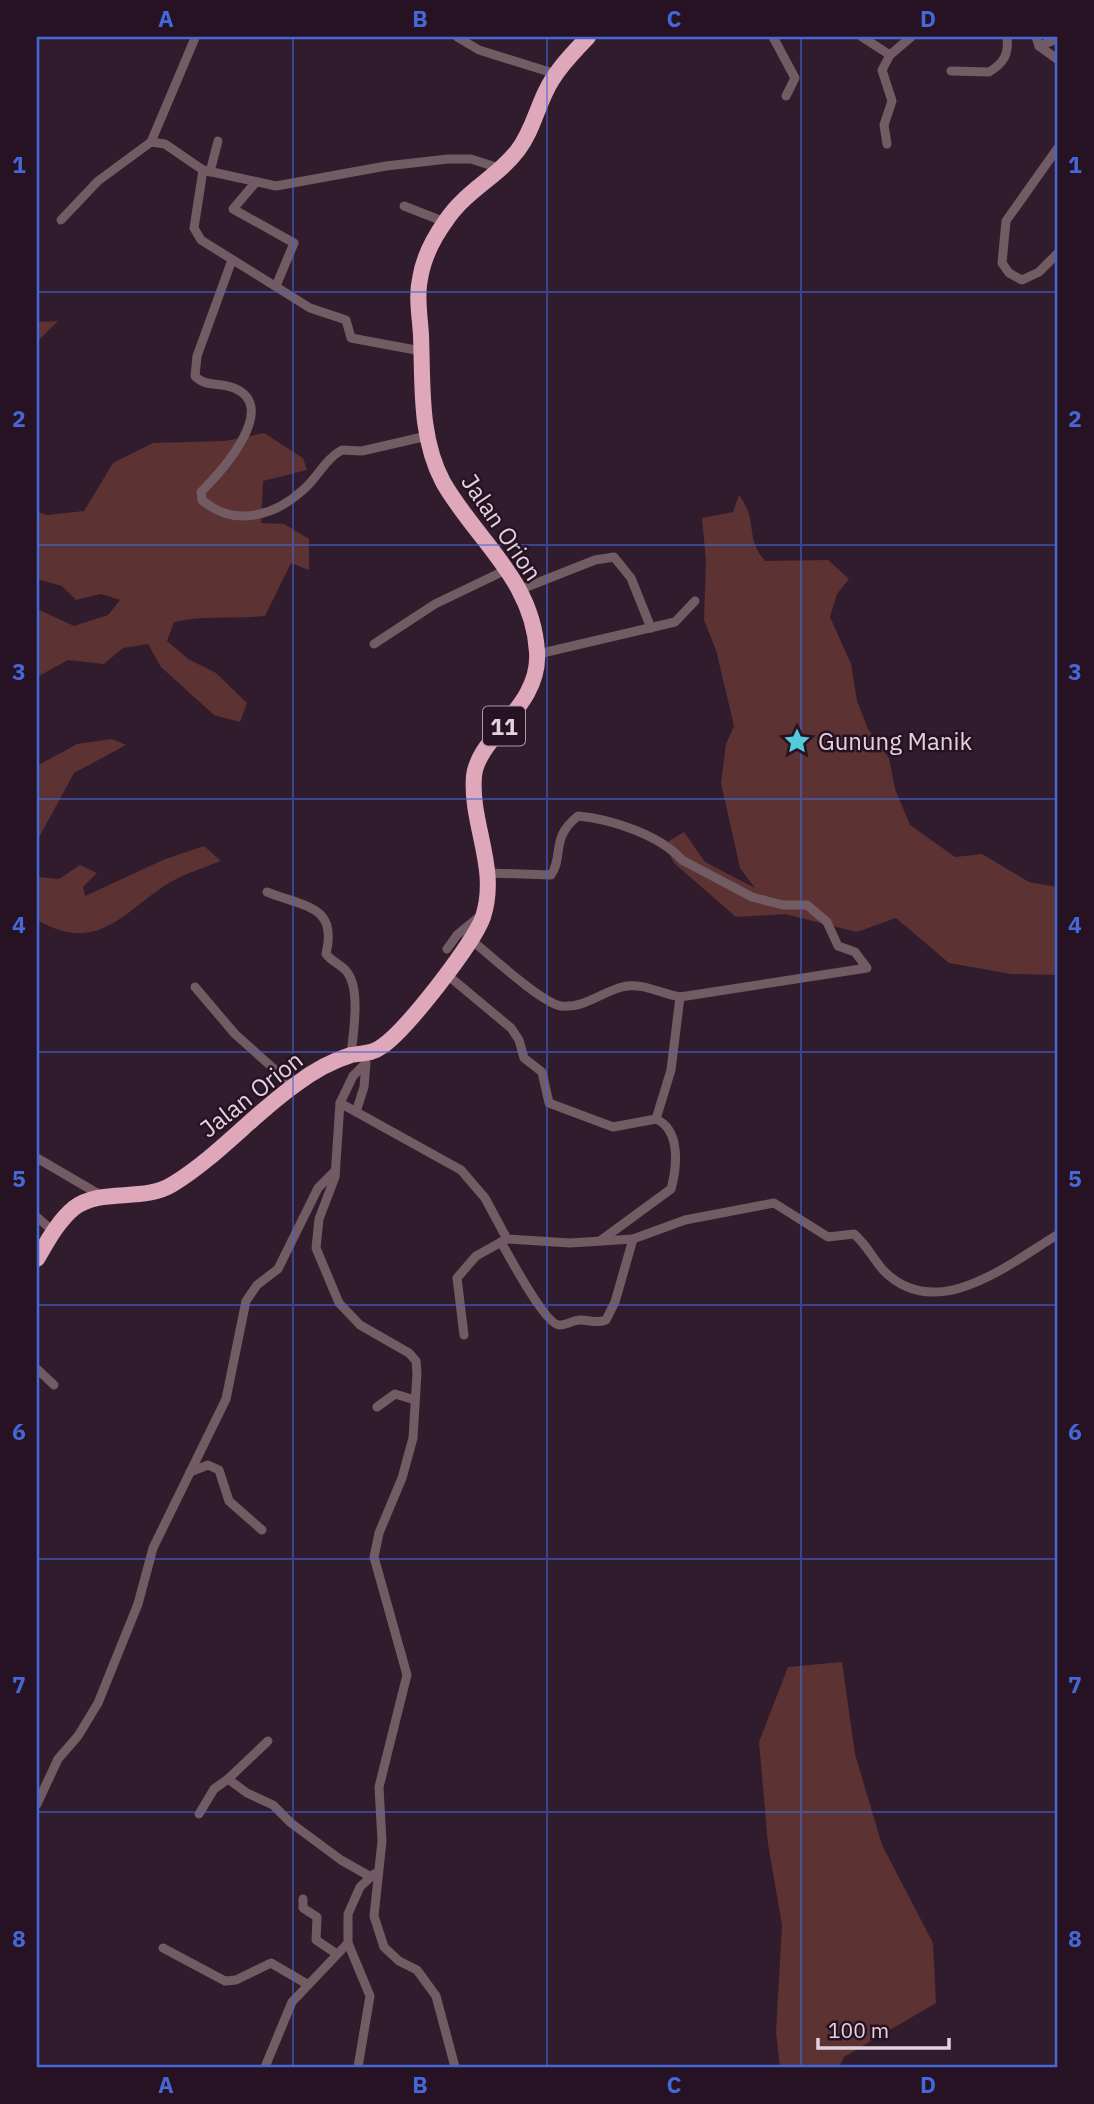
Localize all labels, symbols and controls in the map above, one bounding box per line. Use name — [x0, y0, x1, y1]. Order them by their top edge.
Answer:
text: A — [158, 3, 174, 33]
text: B — [412, 3, 428, 33]
text: C — [667, 3, 682, 33]
text: D — [920, 3, 936, 33]
text: 1 — [12, 149, 26, 179]
text: 1 — [1068, 149, 1082, 179]
text: 2 — [12, 403, 26, 433]
text: 2 — [1068, 403, 1082, 433]
street label: Jalan Orion — [454, 467, 550, 587]
text: 3 — [12, 656, 26, 686]
text: 3 — [1068, 656, 1082, 686]
road number: 11 — [483, 706, 525, 746]
place label: Gunung Manik — [818, 725, 972, 757]
place icon: Gunung Manik — [782, 726, 812, 756]
text: 4 — [12, 909, 26, 939]
text: 4 — [1068, 909, 1082, 939]
street label: Jalan Orion — [193, 1044, 309, 1144]
text: 5 — [12, 1163, 26, 1193]
text: 5 — [1068, 1163, 1082, 1193]
text: 6 — [12, 1416, 26, 1446]
text: 6 — [1068, 1416, 1082, 1446]
text: 7 — [12, 1669, 26, 1699]
text: 7 — [1068, 1669, 1082, 1699]
text: 8 — [12, 1923, 26, 1953]
text: 8 — [1068, 1923, 1082, 1953]
scale bar — [818, 2006, 949, 2050]
text: 100 m — [828, 2016, 889, 2044]
text: A — [158, 2069, 174, 2099]
text: B — [412, 2069, 428, 2099]
text: C — [667, 2069, 682, 2099]
text: D — [920, 2069, 936, 2099]

